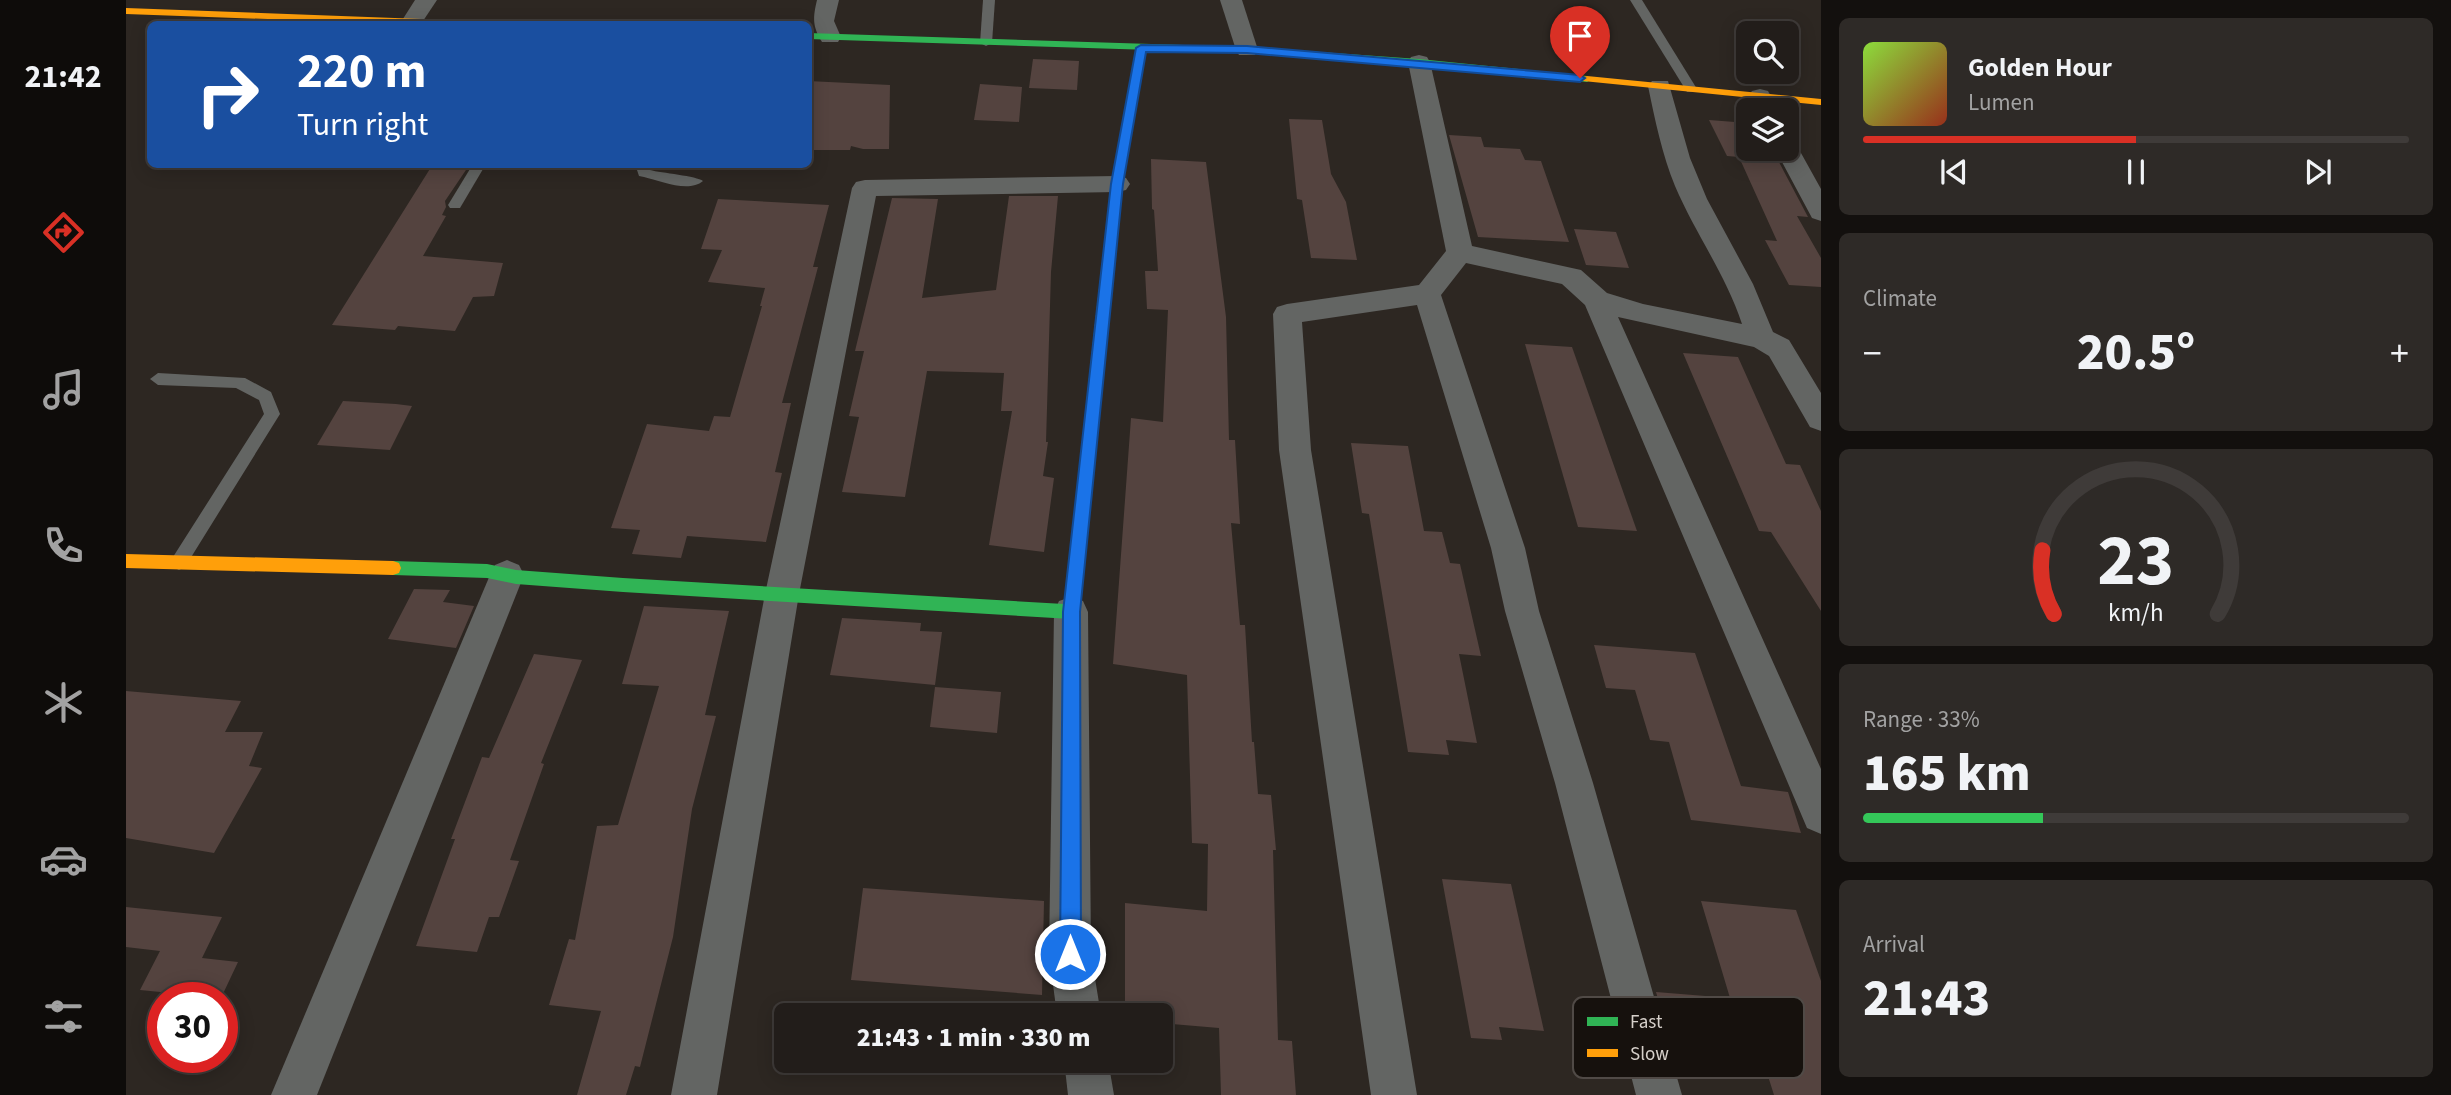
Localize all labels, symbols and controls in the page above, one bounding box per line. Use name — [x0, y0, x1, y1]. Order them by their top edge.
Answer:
pin — [1550, 6, 1610, 78]
icon: arrive — [1561, 17, 1599, 55]
map controls — [1736, 21, 1799, 161]
button: search — [1736, 21, 1799, 84]
text: 220 m — [297, 37, 426, 107]
icon: right — [182, 49, 273, 140]
text: Golden Hour — [1968, 49, 2112, 86]
text: 21:42 — [24, 54, 102, 100]
text: Lumen — [1968, 86, 2035, 119]
button: layers — [1736, 98, 1799, 161]
text: Turn right — [297, 102, 428, 148]
icon: previous — [1935, 153, 1973, 191]
icon: pause — [2117, 153, 2155, 191]
icon: next — [2299, 153, 2337, 191]
icon: directions — [39, 208, 88, 257]
text: Climate — [1863, 282, 1937, 315]
text: 20.5° — [2077, 316, 2195, 390]
text: − — [1863, 327, 1882, 381]
text: + — [2390, 327, 2409, 381]
icon: music — [39, 365, 88, 414]
text: 23 — [2098, 509, 2174, 613]
icon: phone — [39, 521, 88, 570]
text: km/h — [2108, 594, 2164, 630]
icon: climate — [39, 678, 88, 727]
text: Range · 33% — [1863, 703, 1980, 736]
text: 165 km — [1863, 737, 2031, 811]
icon: car — [39, 835, 88, 884]
position arrow — [1033, 917, 1107, 991]
text: Arrival — [1863, 928, 1925, 961]
text: 21:43 — [1863, 962, 1990, 1036]
speed limit sign: 30 — [147, 982, 238, 1073]
icon: filters — [39, 992, 88, 1041]
legend — [1573, 997, 1804, 1078]
text: Fast — [1630, 1009, 1663, 1036]
text: 21:43 · 1 min · 330 m — [857, 1019, 1090, 1056]
text: Slow — [1630, 1041, 1669, 1068]

